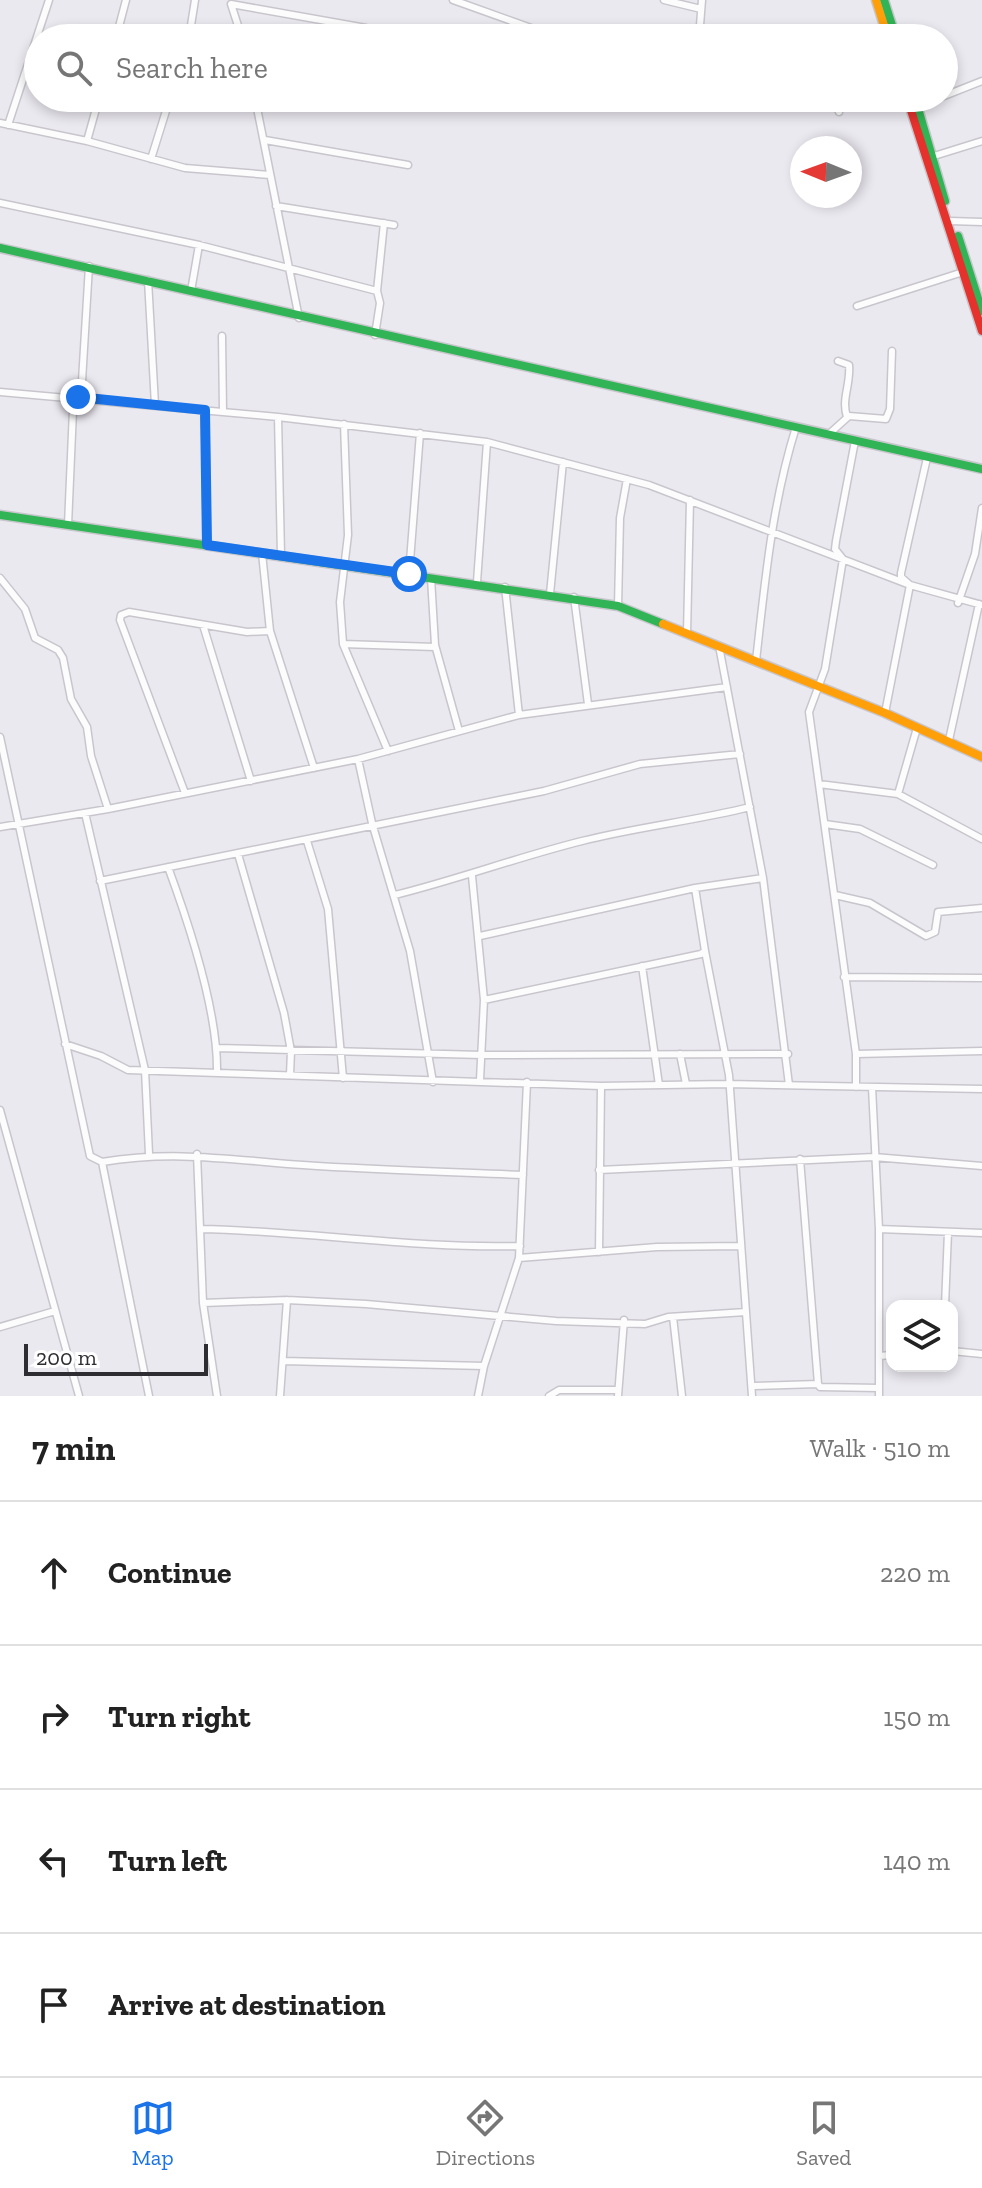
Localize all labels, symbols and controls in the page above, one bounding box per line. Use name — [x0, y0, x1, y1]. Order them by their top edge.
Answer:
search box — [24, 24, 958, 112]
icon: search — [52, 46, 96, 90]
text: Search here — [116, 50, 268, 86]
north arrow — [790, 136, 862, 208]
route end — [60, 379, 96, 415]
route start — [391, 556, 427, 592]
map controls — [886, 1300, 958, 1372]
button: layers — [886, 1300, 958, 1372]
scale bar — [24, 1340, 208, 1376]
text: 200 m — [36, 1344, 97, 1371]
text: 7 min — [32, 1428, 115, 1469]
text: Walk · 510 m — [810, 1432, 950, 1464]
icon: ahead — [32, 1551, 76, 1595]
text: Continue — [108, 1555, 232, 1591]
text: 220 m — [880, 1557, 950, 1589]
icon: right — [32, 1695, 76, 1739]
text: Turn right — [108, 1699, 250, 1735]
text: 150 m — [883, 1701, 950, 1733]
icon: left — [32, 1839, 76, 1883]
text: Turn left — [108, 1843, 227, 1879]
text: 140 m — [883, 1845, 950, 1877]
icon: arrive — [32, 1983, 76, 2027]
text: Arrive at destination — [108, 1987, 385, 2023]
tab: Map — [131, 2096, 175, 2171]
tab: Directions — [436, 2096, 535, 2171]
tab: Saved — [796, 2096, 851, 2171]

